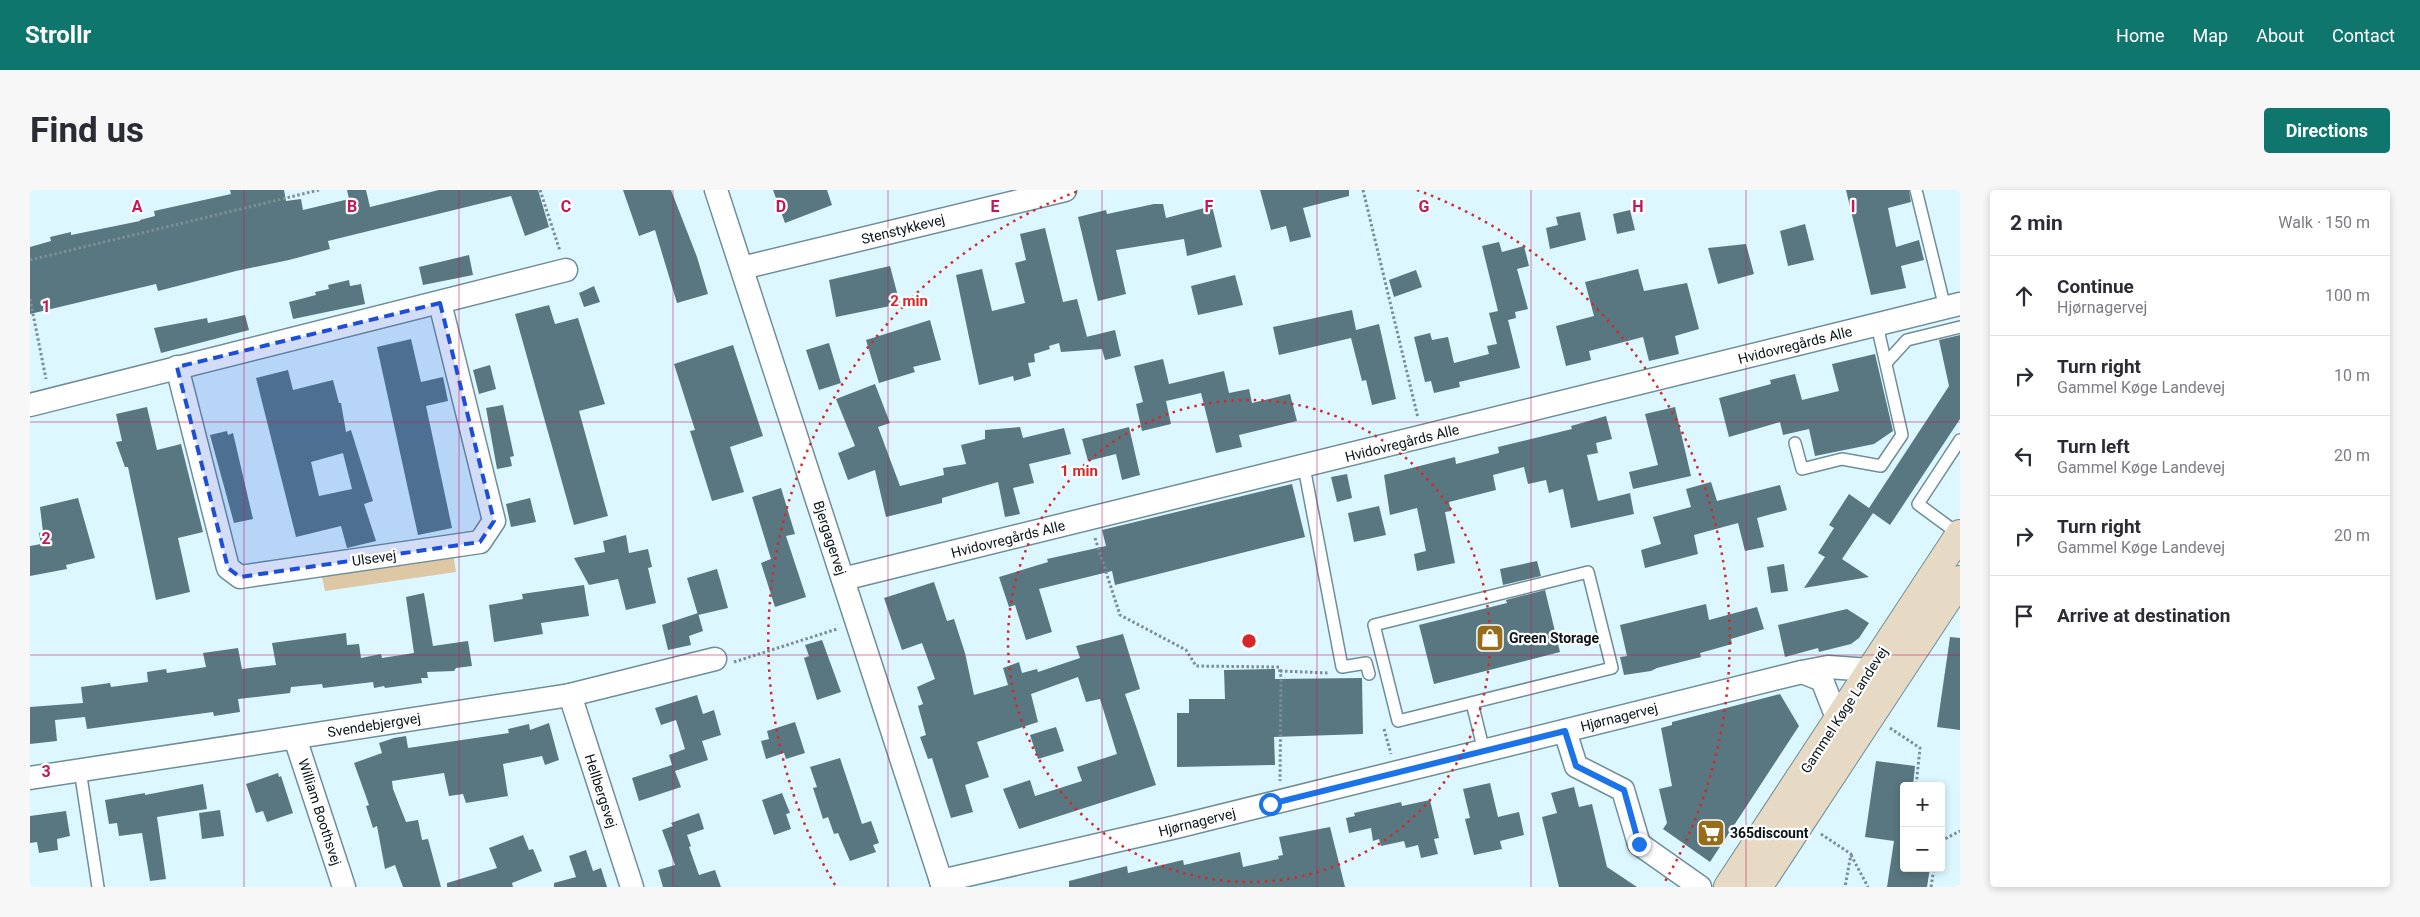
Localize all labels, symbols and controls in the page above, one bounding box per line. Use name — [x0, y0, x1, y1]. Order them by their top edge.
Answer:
text: Strollr — [25, 21, 91, 49]
text: Home — [2116, 25, 2165, 46]
text: Map — [2193, 25, 2228, 46]
text: About — [2256, 25, 2304, 46]
text: Contact — [2332, 25, 2395, 46]
button: Directions — [2264, 108, 2390, 153]
text: Find us — [30, 110, 144, 151]
text: A — [132, 197, 143, 216]
text: B — [347, 197, 357, 216]
text: C — [561, 197, 571, 216]
text: D — [776, 197, 786, 216]
text: E — [991, 197, 1000, 216]
text: F — [1205, 197, 1214, 216]
text: G — [1419, 197, 1430, 216]
text: H — [1632, 197, 1644, 216]
text: I — [1851, 197, 1855, 216]
street label: Stenstykkevej — [860, 211, 946, 247]
text: 2 min — [2010, 211, 2063, 235]
text: Walk · 150 m — [2278, 213, 2370, 232]
text: Continue — [2057, 275, 2134, 298]
icon: ahead — [2010, 282, 2038, 310]
text: 100 m — [2325, 286, 2370, 305]
text: 2 min — [890, 292, 928, 310]
text: 1 — [41, 297, 51, 316]
text: Hjørnagervej — [2057, 298, 2147, 317]
street label: Hvidovregårds Alle — [1736, 323, 1854, 367]
text: Turn right — [2057, 355, 2141, 378]
icon: right — [2010, 362, 2038, 390]
text: 10 m — [2334, 366, 2370, 385]
text: Gammel Køge Landevej — [2057, 378, 2225, 397]
street label: Hvidovregårds Alle — [1343, 421, 1461, 465]
text: Turn left — [2057, 435, 2130, 458]
icon: left — [2010, 442, 2038, 470]
text: 20 m — [2334, 446, 2370, 465]
text: Gammel Køge Landevej — [2057, 458, 2225, 477]
text: 1 min — [1060, 462, 1098, 480]
street label: Bjergagervej — [810, 499, 850, 577]
text: Turn right — [2057, 515, 2141, 538]
street label: Hvidovregårds Alle — [949, 517, 1067, 561]
icon: right — [2010, 522, 2038, 550]
text: 20 m — [2334, 526, 2370, 545]
text: 2 — [41, 529, 51, 548]
text: Gammel Køge Landevej — [2057, 538, 2225, 557]
street label: Ulsevej — [351, 547, 397, 569]
icon: arrive — [2010, 602, 2038, 630]
text: Arrive at destination — [2057, 604, 2230, 627]
shop icon: Green Storage — [1475, 623, 1505, 653]
place label: Green Storage — [1509, 630, 1599, 646]
centre of rings — [1240, 632, 1258, 650]
street label: Gammel Køge Landevej — [1797, 644, 1891, 776]
street label: Hjørnagervej — [1579, 700, 1659, 734]
street label: Svendebjergvej — [326, 710, 422, 740]
street label: Hellbergsvej — [582, 752, 620, 830]
street label: William Boothsvej — [295, 757, 345, 867]
text: 3 — [41, 762, 51, 781]
map controls — [1900, 782, 1945, 872]
button: + — [1900, 782, 1945, 827]
route start — [1259, 793, 1282, 816]
street label: Hjørnagervej — [1157, 805, 1237, 839]
supermarket icon: 365discount — [1696, 818, 1726, 848]
place label: 365discount — [1730, 825, 1809, 841]
button: − — [1900, 827, 1945, 872]
route end — [1628, 833, 1651, 856]

